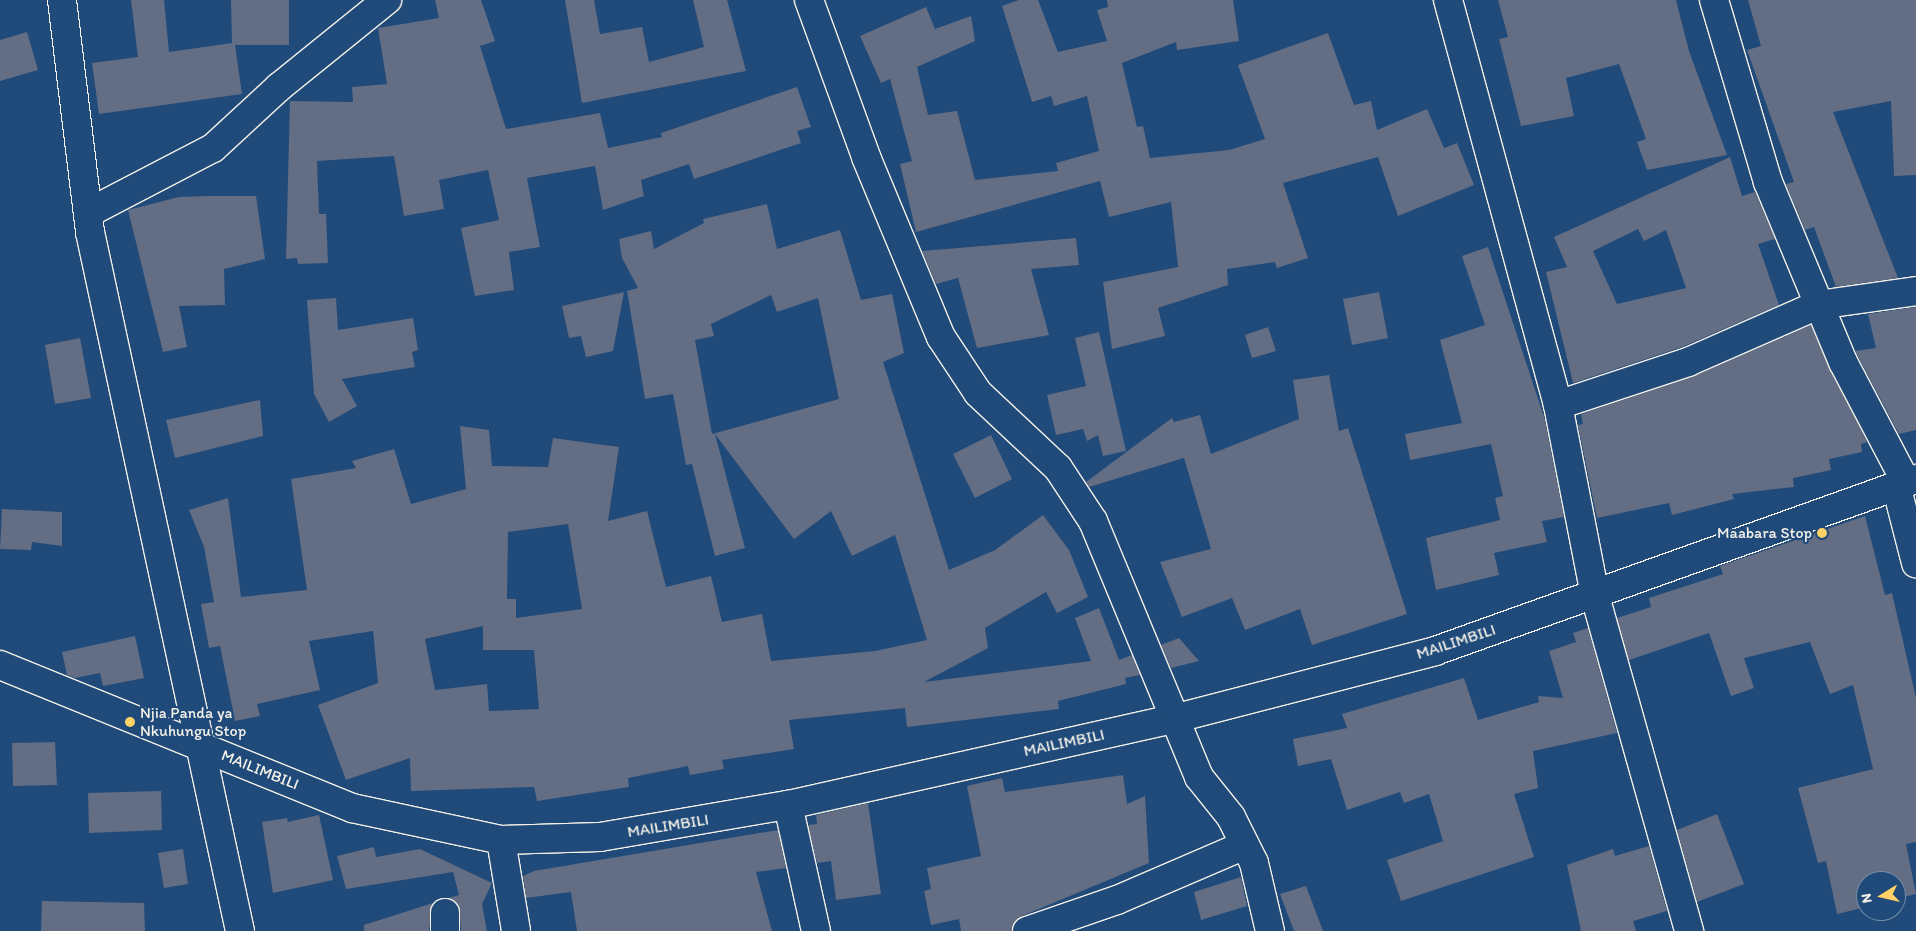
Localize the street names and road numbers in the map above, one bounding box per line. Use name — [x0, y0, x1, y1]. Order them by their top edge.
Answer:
street label: MAILIMBILI — [1414, 620, 1498, 664]
street label: MAILIMBILI — [1022, 725, 1106, 761]
street label: MAILIMBILI — [218, 746, 302, 794]
street label: MAILIMBILI — [626, 810, 710, 842]

